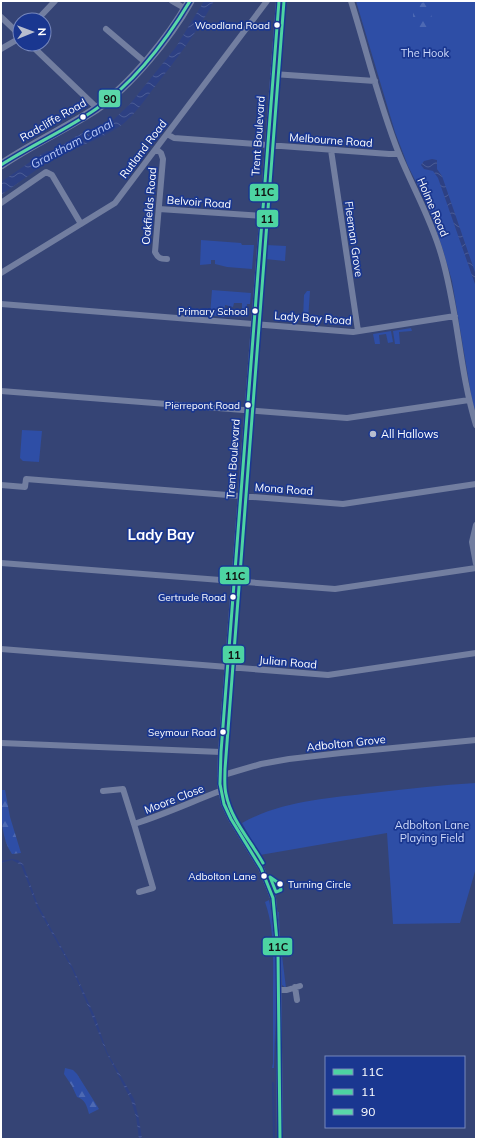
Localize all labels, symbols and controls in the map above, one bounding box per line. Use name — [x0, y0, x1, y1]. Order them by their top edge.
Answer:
north arrow — [12, 12, 52, 52]
place label: Woodland Road — [195, 19, 270, 32]
marker: Woodland Road — [272, 20, 282, 30]
text: N — [35, 28, 49, 36]
park label: The Hook — [401, 46, 450, 60]
line badge: 90 — [98, 89, 121, 108]
text: 90 — [103, 92, 117, 106]
street label: Radcliffe Road — [17, 95, 89, 145]
street label: Trent Boulevard — [248, 95, 268, 177]
unlabelled marker — [78, 112, 88, 122]
water label: Grantham Canal — [28, 115, 116, 172]
street label: Rutland Road — [116, 117, 170, 181]
street label: Melbourne Road — [289, 130, 373, 150]
street label: Oakfields Road — [139, 167, 159, 245]
street label: Holme Road — [414, 175, 452, 239]
line badge: 11C — [249, 183, 279, 202]
text: 11C — [254, 185, 275, 199]
street label: Belvoir Road — [166, 193, 232, 211]
street label: Fleeman Grove — [342, 200, 366, 278]
line badge: 11 — [256, 209, 279, 228]
text: 11 — [260, 212, 274, 226]
place label: Primary School — [178, 305, 248, 318]
marker: Primary School — [250, 306, 260, 316]
street label: Lady Bay Road — [274, 308, 352, 328]
place label: Pierrepont Road — [165, 399, 240, 412]
marker: Pierrepont Road — [243, 400, 253, 410]
street label: Trent Boulevard — [223, 418, 243, 500]
place label: All Hallows — [381, 427, 439, 441]
marker: All Hallows — [368, 429, 378, 439]
street label: Mona Road — [254, 480, 314, 498]
district label: Lady Bay — [128, 525, 195, 544]
line badge: 11C — [219, 566, 250, 585]
text: 11C — [225, 569, 246, 583]
place label: Gertrude Road — [158, 591, 226, 604]
marker: Gertrude Road — [228, 592, 238, 602]
line badge: 11 — [222, 645, 245, 664]
text: 11 — [227, 648, 241, 662]
street label: Julian Road — [258, 652, 318, 672]
place label: Seymour Road — [148, 726, 216, 739]
marker: Seymour Road — [218, 727, 228, 737]
street label: Adbolton Grove — [306, 732, 386, 754]
street label: Moore Close — [142, 781, 206, 817]
park label: Adbolton Lane Playing Field — [395, 818, 469, 845]
place label: Adbolton Lane — [188, 870, 256, 883]
marker: Adbolton Lane — [259, 871, 269, 881]
place label: Turning Circle — [288, 878, 351, 891]
marker: Turning Circle — [275, 879, 285, 889]
line badge: 11C — [262, 937, 293, 956]
text: 11C — [268, 940, 289, 954]
legend — [325, 1056, 465, 1128]
text: 11C — [361, 1064, 384, 1079]
text: 11 — [361, 1084, 375, 1099]
text: 90 — [361, 1104, 375, 1119]

